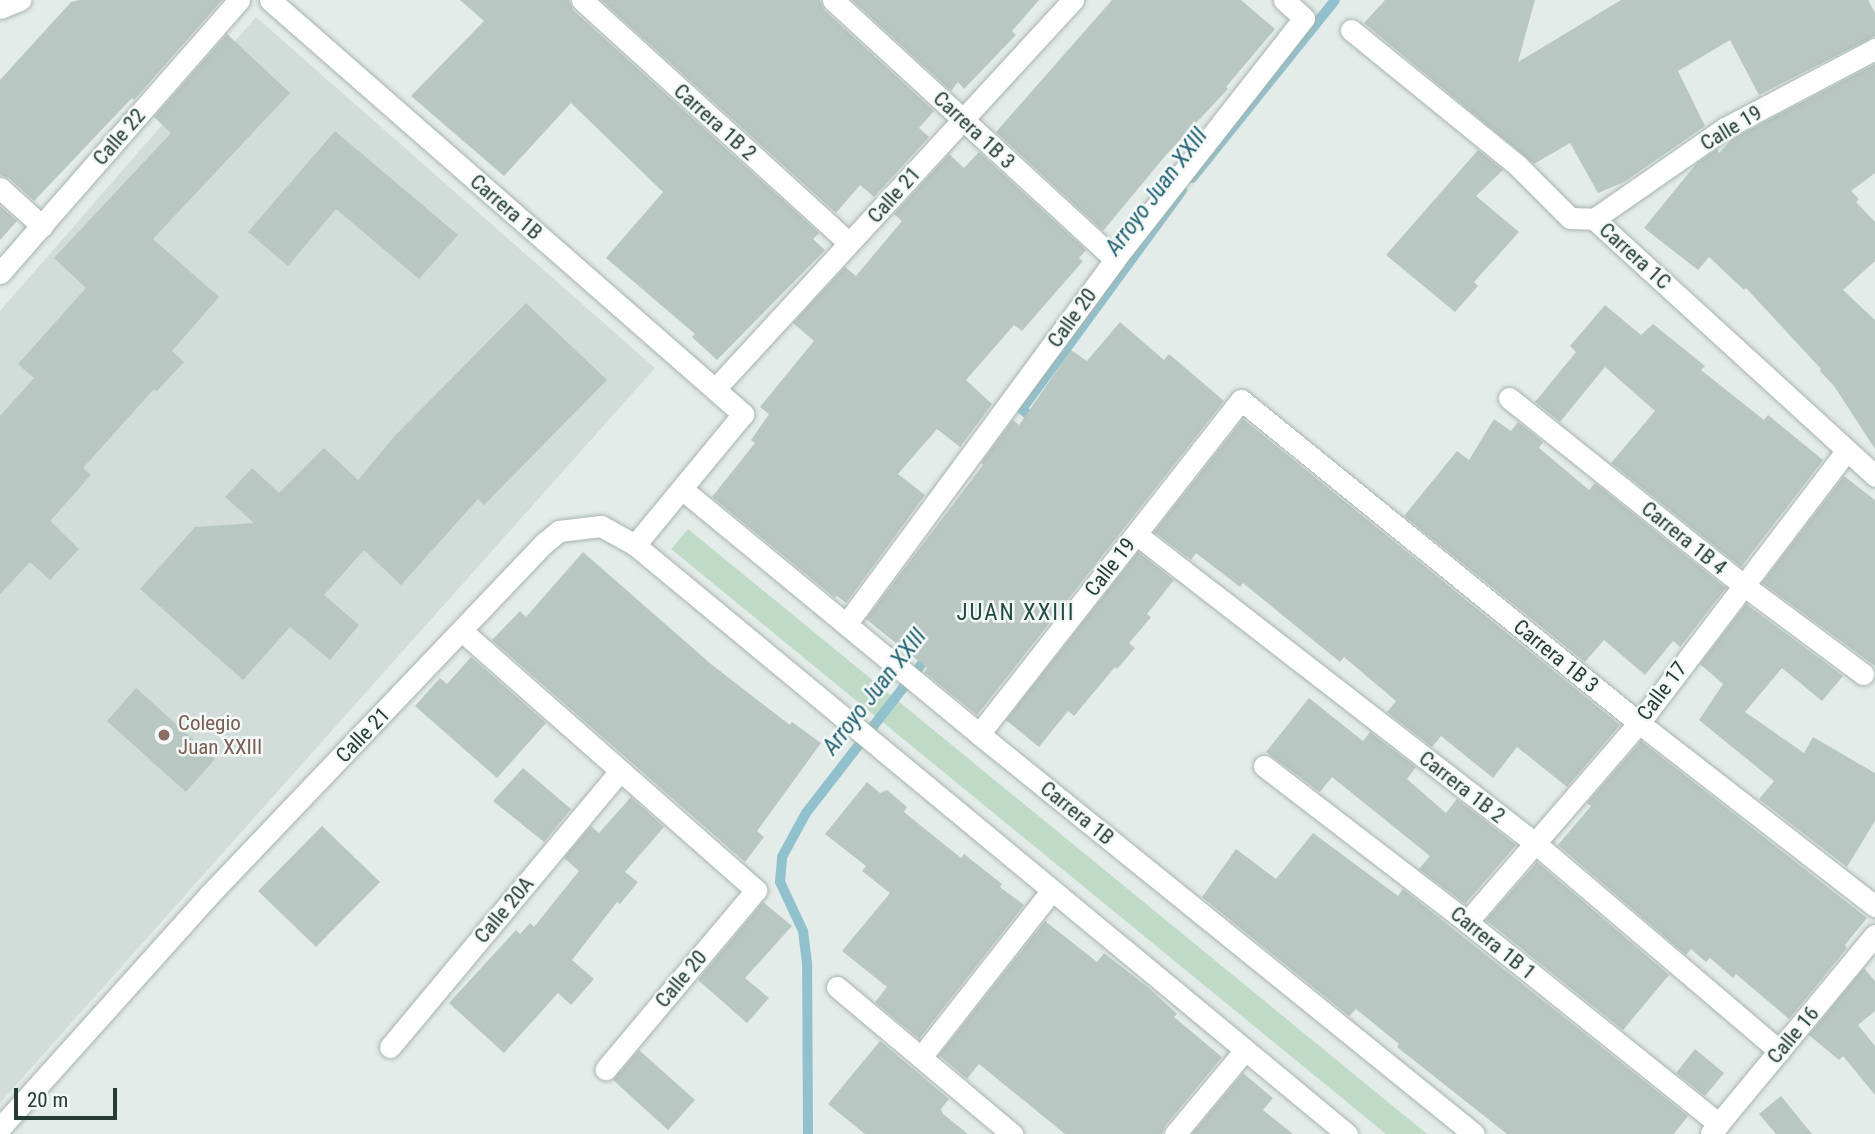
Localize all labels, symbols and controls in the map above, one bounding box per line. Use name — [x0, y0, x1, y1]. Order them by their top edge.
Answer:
street label: Carrera 1B 2 — [669, 78, 761, 166]
street label: Carrera 1B 3 — [928, 86, 1020, 174]
street label: Calle 19 — [1696, 100, 1766, 156]
street label: Calle 22 — [88, 103, 150, 171]
water label: Arroyo Juan XXIII — [1100, 123, 1214, 261]
street label: Calle 21 — [862, 162, 926, 228]
street label: Carrera 1B — [465, 169, 547, 245]
street label: Carrera 1C — [1594, 217, 1676, 295]
street label: Calle 20 — [1042, 283, 1102, 353]
street label: Carrera 1B 4 — [1636, 496, 1732, 580]
street label: Calle 19 — [1079, 533, 1141, 601]
district label: JUAN XXIII — [958, 599, 1074, 627]
street label: Carrera 1B 3 — [1508, 614, 1604, 698]
water label: Arroyo Juan XXIII — [817, 623, 933, 761]
street label: Calle 17 — [1632, 657, 1692, 725]
street label: Calle 21 — [331, 702, 395, 768]
place label: Colegio Juan XXIII — [178, 710, 262, 760]
marker: Colegio Juan XXIII — [156, 727, 172, 743]
street label: Carrera 1B 2 — [1414, 746, 1510, 828]
street label: Carrera 1B — [1035, 776, 1119, 850]
street label: Calle 20A — [469, 872, 539, 948]
street label: Carrera 1B 1 — [1445, 901, 1541, 985]
street label: Calle 20 — [650, 945, 712, 1013]
street label: Calle 16 — [1762, 1001, 1824, 1069]
scale bar — [18, 1074, 121, 1118]
text: 20 m — [27, 1088, 68, 1112]

